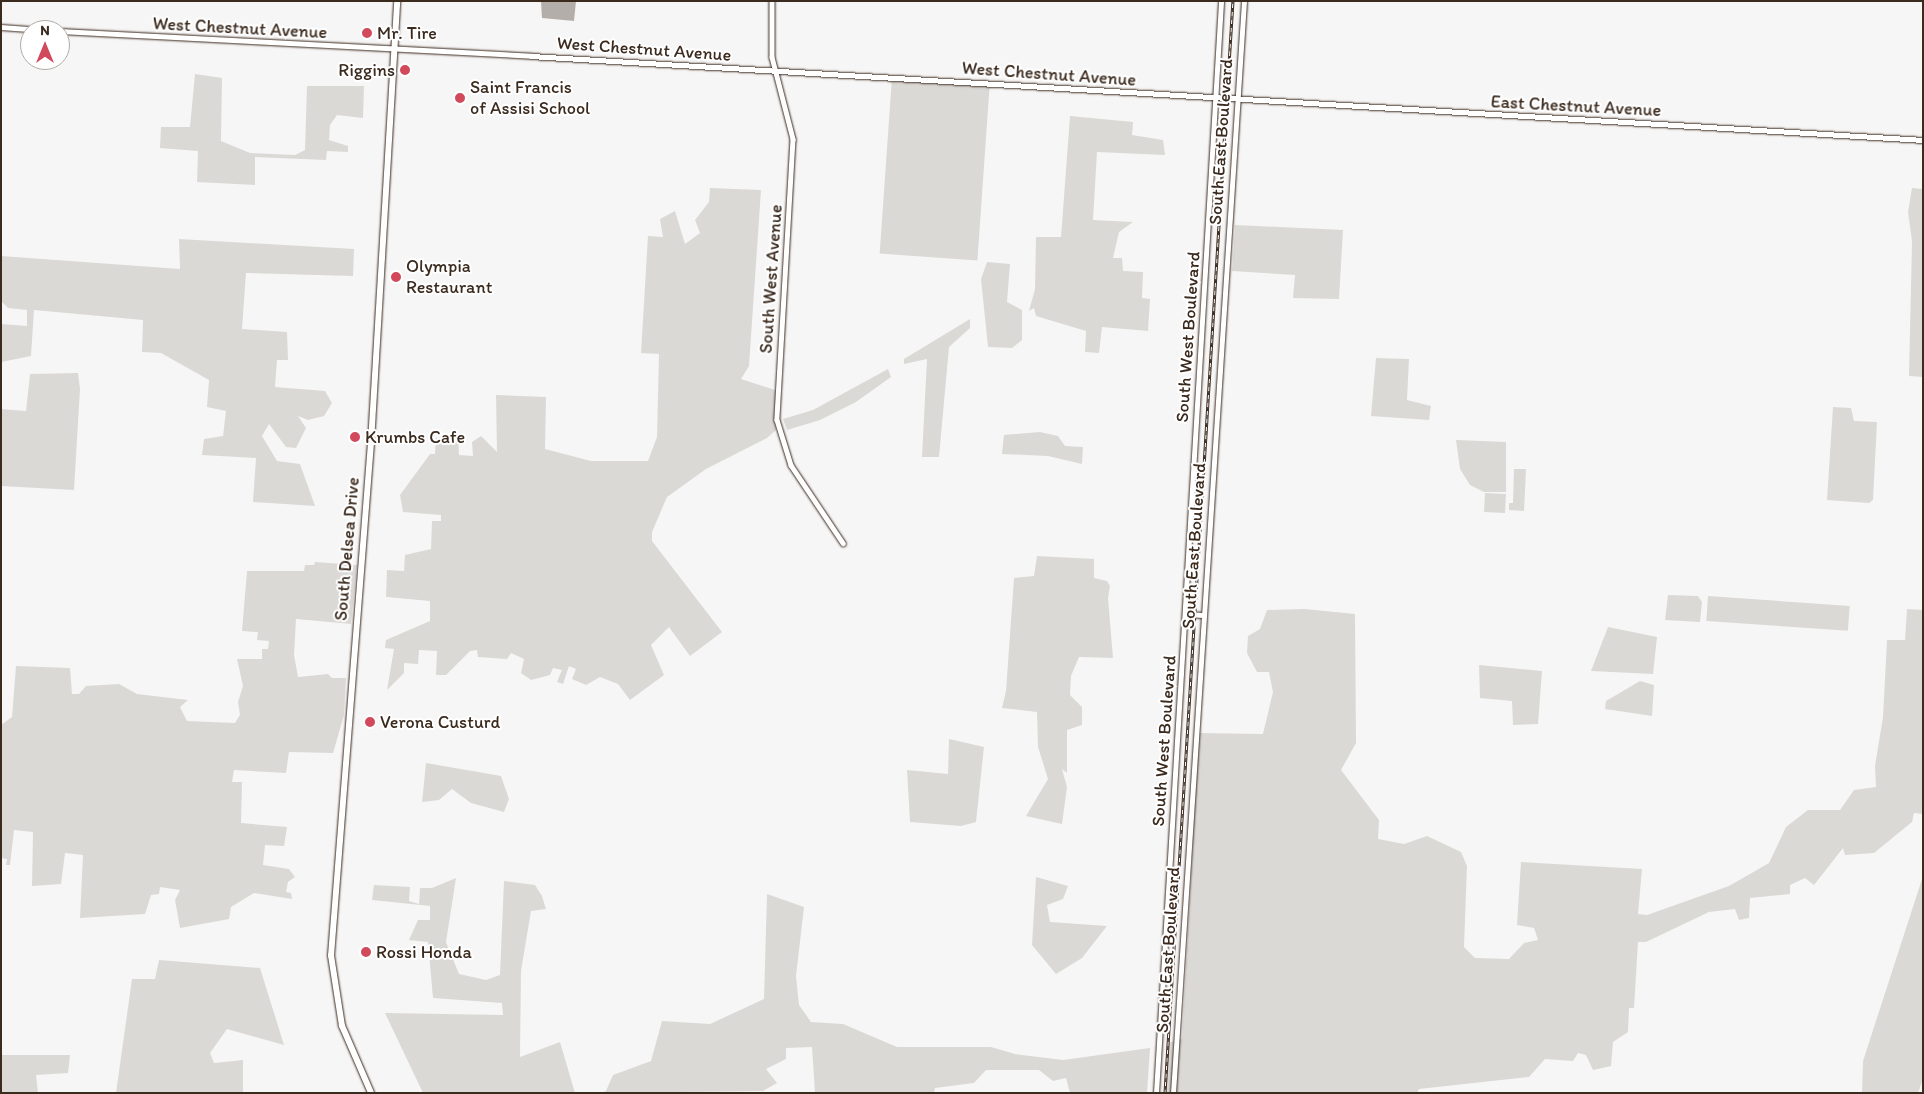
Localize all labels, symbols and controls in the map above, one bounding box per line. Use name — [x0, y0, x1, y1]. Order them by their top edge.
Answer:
street label: West Chestnut Avenue — [153, 13, 327, 43]
north arrow — [20, 20, 70, 70]
text: N — [40, 22, 50, 39]
place label: Mr. Tire — [377, 22, 437, 44]
marker: Mr. Tire — [361, 27, 373, 39]
street label: West Chestnut Avenue — [557, 32, 731, 66]
street label: West Chestnut Avenue — [962, 57, 1136, 91]
street label: South East Boulevard — [1204, 58, 1238, 226]
place label: Riggins — [338, 59, 395, 81]
marker: Riggins — [399, 64, 411, 76]
place label: Saint Francis of Assisi School — [470, 77, 590, 120]
street label: East Chestnut Avenue — [1491, 91, 1661, 121]
marker: Saint Francis of Assisi School — [454, 92, 466, 104]
street label: South West Avenue — [755, 205, 787, 353]
street label: South West Boulevard — [1171, 251, 1205, 423]
place label: Olympia Restaurant — [406, 256, 492, 298]
marker: Olympia Restaurant — [390, 271, 402, 283]
place label: Krumbs Cafe — [365, 426, 466, 448]
marker: Krumbs Cafe — [349, 431, 361, 443]
street label: South East Boulevard — [1177, 462, 1211, 630]
street label: South Delsea Drive — [330, 476, 364, 622]
street label: South West Boulevard — [1147, 655, 1181, 827]
place label: Verona Custurd — [380, 711, 501, 733]
marker: Verona Custurd — [364, 716, 376, 728]
street label: South East Boulevard — [1151, 866, 1185, 1034]
place label: Rossi Honda — [376, 941, 471, 963]
marker: Rossi Honda — [360, 946, 372, 958]

